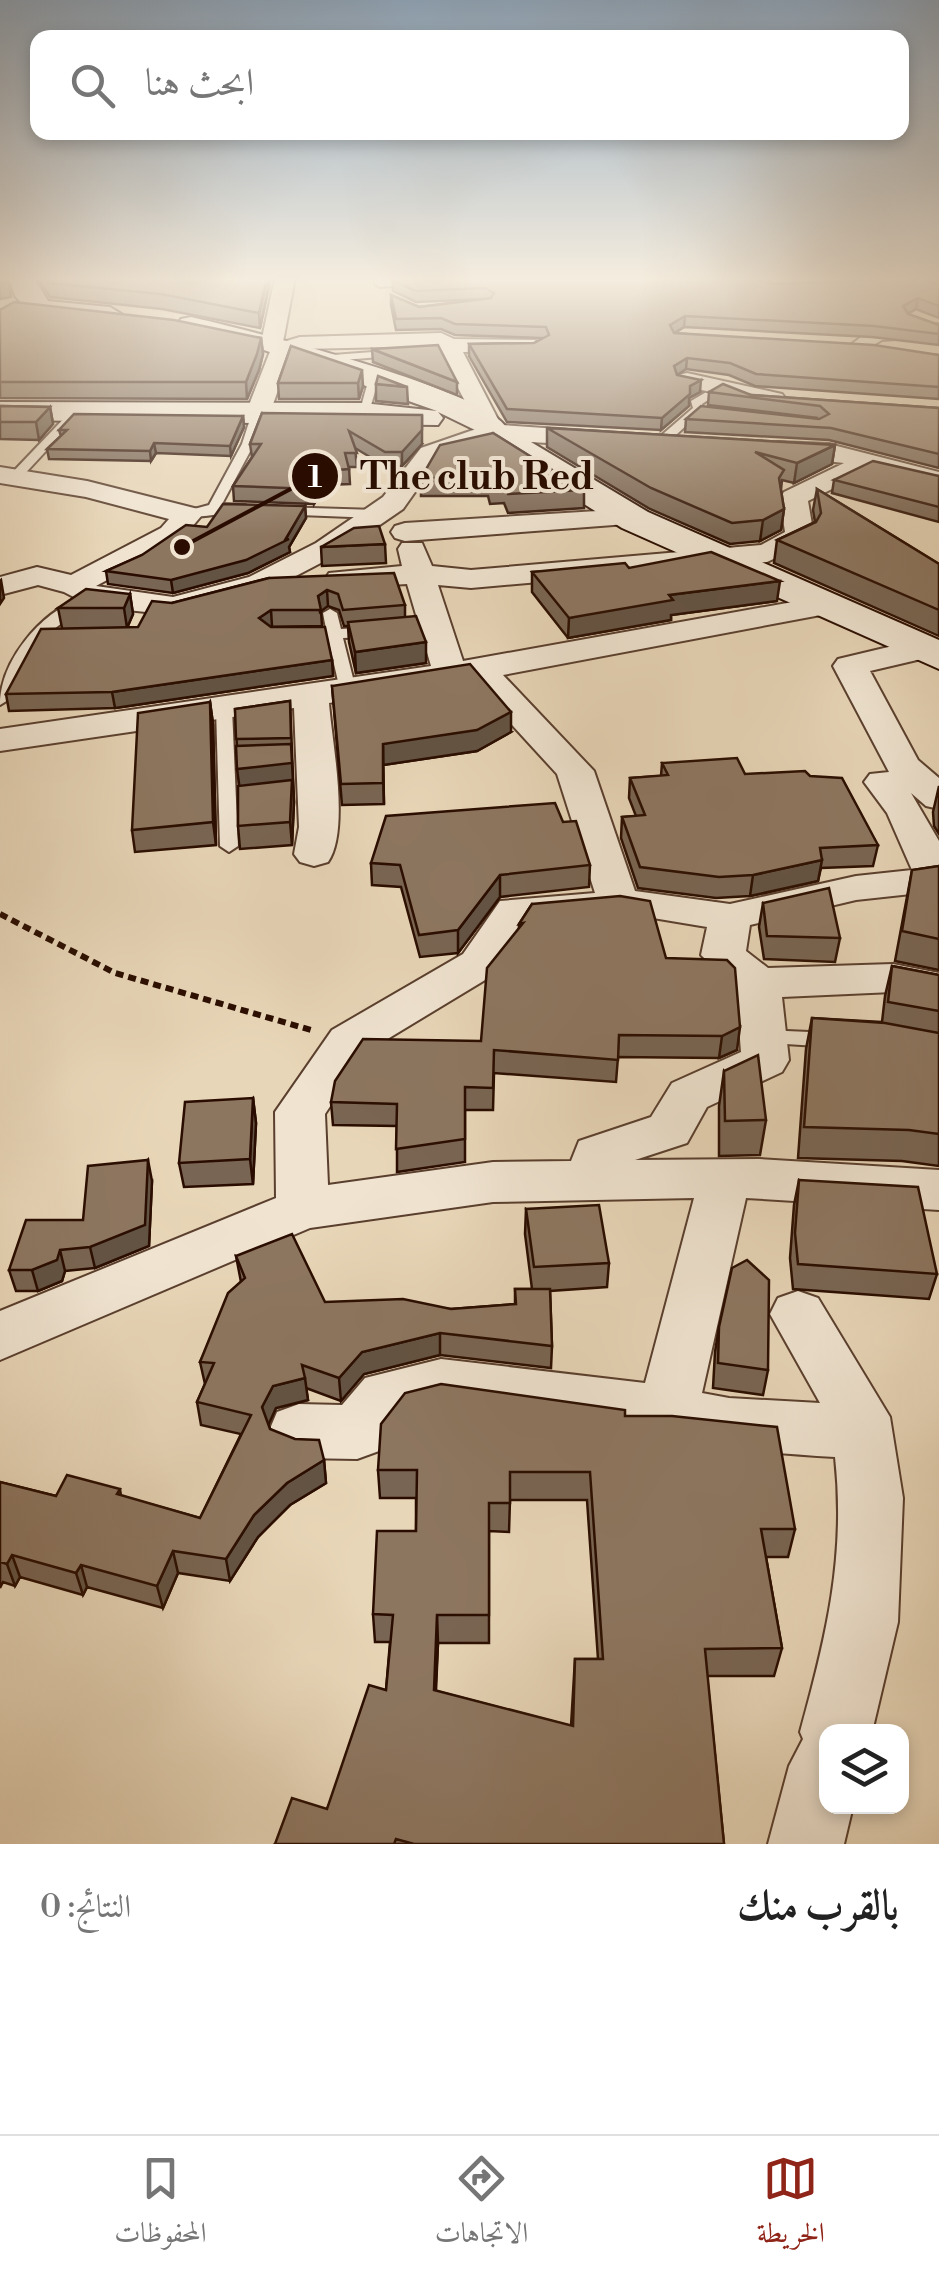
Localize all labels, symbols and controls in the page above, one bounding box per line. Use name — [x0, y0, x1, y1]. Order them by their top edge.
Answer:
search box — [30, 30, 909, 140]
icon: search — [65, 58, 120, 113]
text: ابحث هنا — [145, 60, 254, 107]
callout: The club Red — [290, 442, 614, 510]
text: The club Red — [360, 454, 594, 501]
text: 1 — [308, 459, 323, 497]
map controls — [819, 1724, 909, 1814]
button: layers — [819, 1724, 909, 1814]
text: بالقرب منك — [737, 1880, 899, 1933]
text: النتائج: 0 — [40, 1887, 131, 1927]
tab: المحفوظات — [114, 2151, 206, 2260]
tab: الاتجاهات — [435, 2151, 528, 2260]
tab: الخريطة — [757, 2151, 825, 2260]

